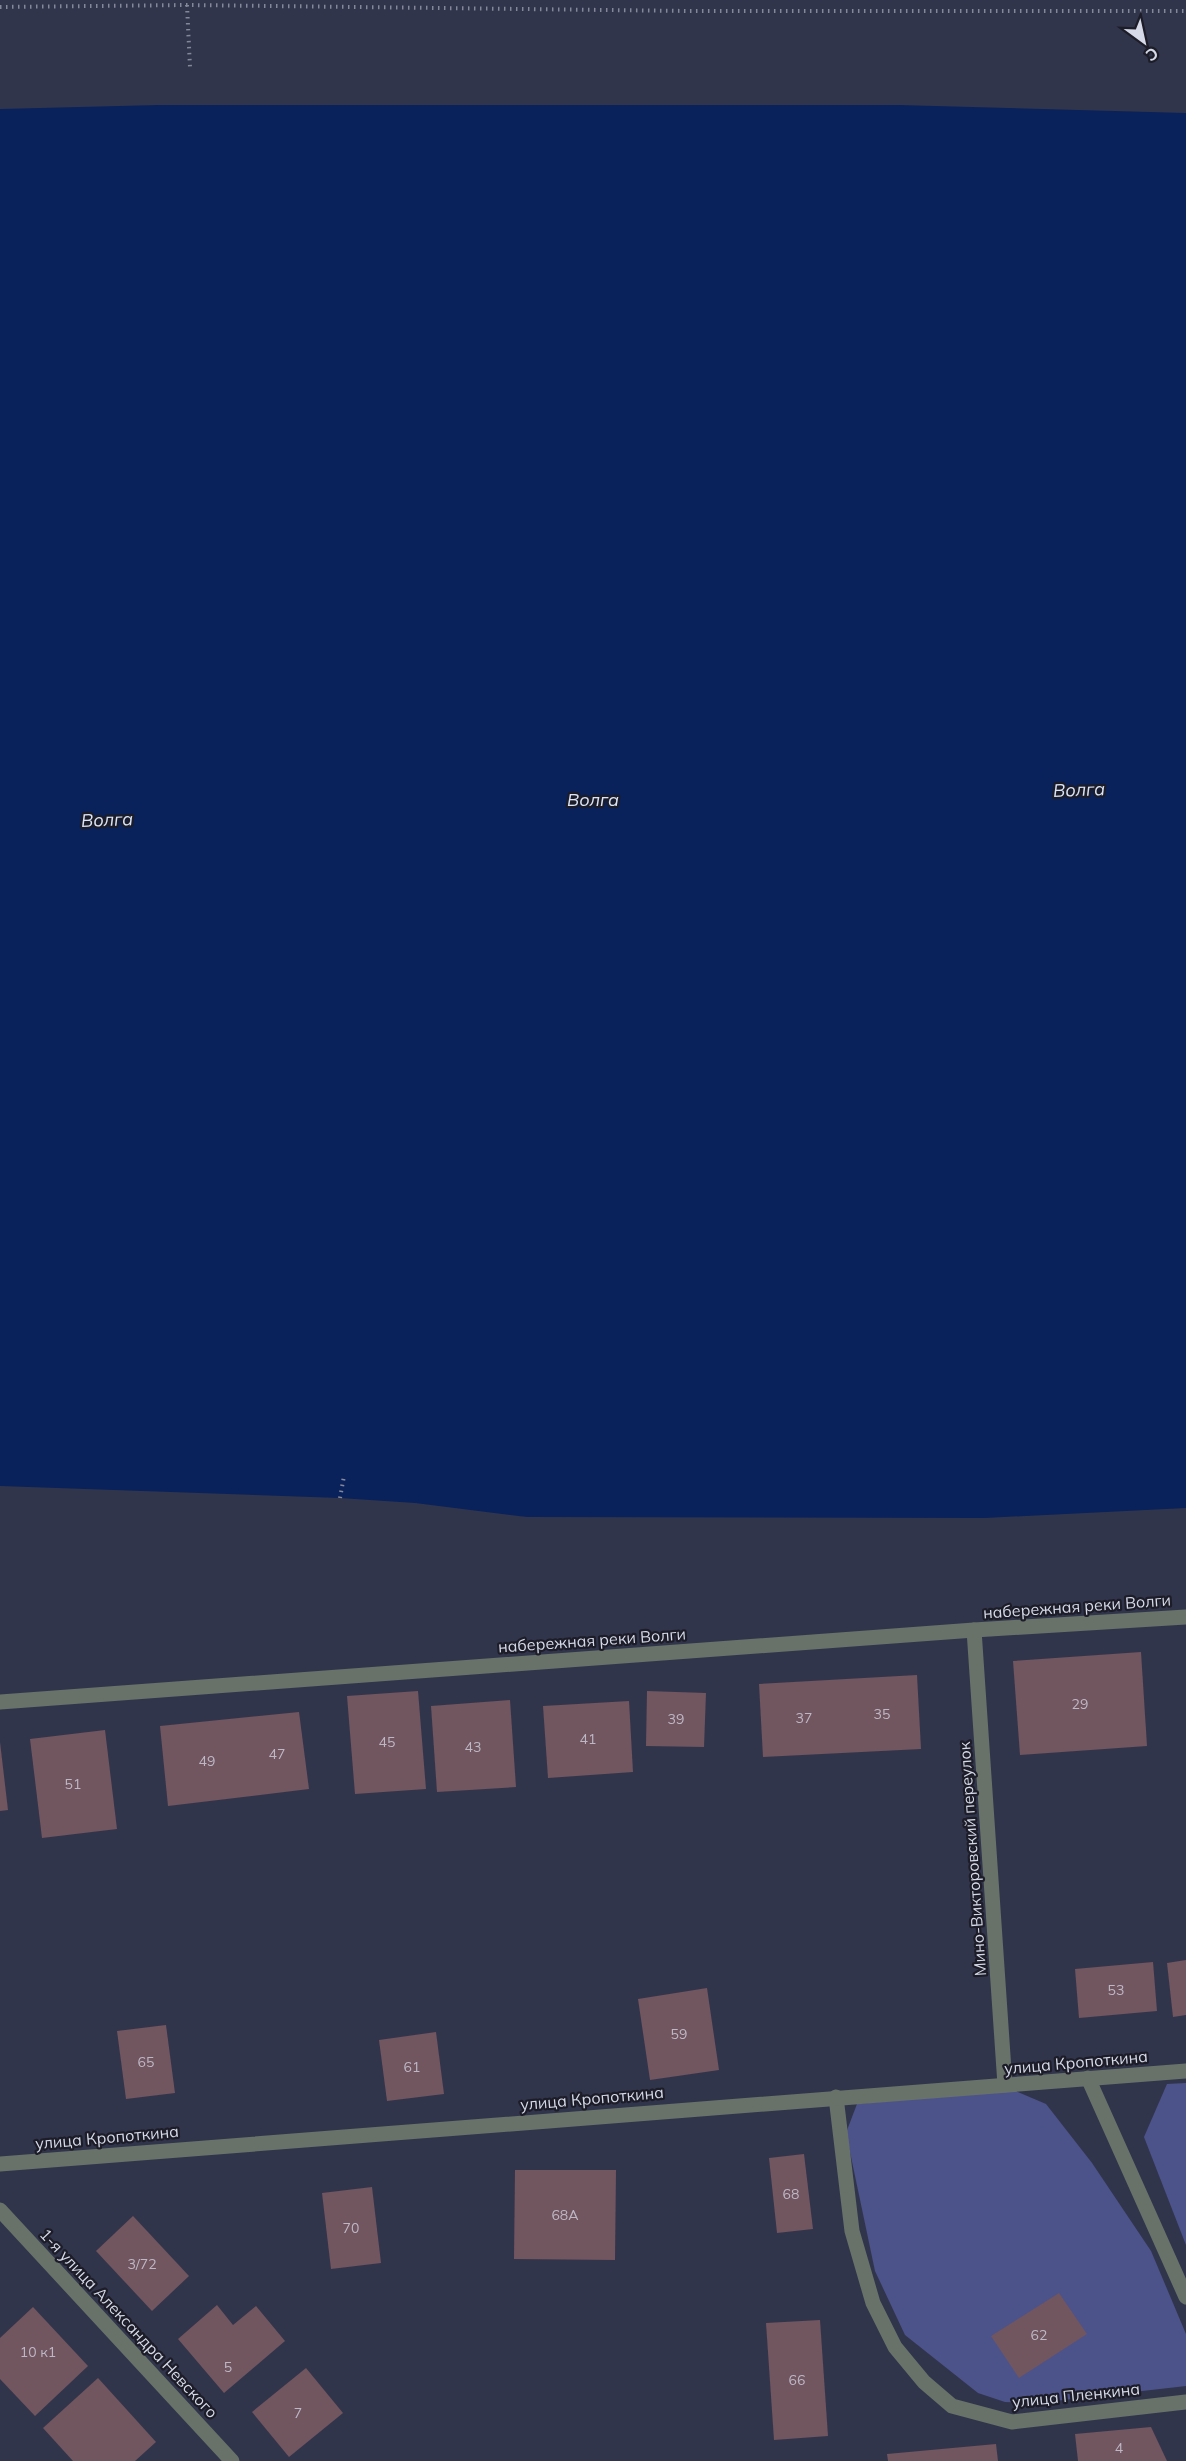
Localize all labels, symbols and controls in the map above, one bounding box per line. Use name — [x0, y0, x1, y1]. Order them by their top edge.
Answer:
north arrow — [1114, 12, 1174, 72]
text: С — [1142, 43, 1162, 66]
water label: Волга — [1053, 777, 1105, 802]
water label: Волга — [567, 788, 619, 811]
water label: Волга — [81, 807, 133, 832]
street label: набережная реки Волги — [982, 1589, 1172, 1623]
street label: набережная реки Волги — [497, 1623, 687, 1657]
house number: 29 — [1072, 1695, 1088, 1713]
house number: 35 — [874, 1705, 890, 1723]
house number: 37 — [796, 1709, 812, 1727]
house number: 39 — [668, 1710, 684, 1728]
house number: 41 — [580, 1730, 596, 1748]
house number: 45 — [379, 1733, 395, 1751]
house number: 43 — [465, 1738, 481, 1756]
street label: Мино-Викторовский переулок — [954, 1741, 990, 1977]
house number: 47 — [269, 1745, 285, 1763]
house number: 49 — [199, 1752, 215, 1770]
house number: 51 — [65, 1775, 81, 1793]
house number: 53 — [1108, 1981, 1124, 1999]
house number: 59 — [671, 2025, 687, 2043]
street label: улица Кропоткина — [1003, 2046, 1149, 2078]
house number: 65 — [138, 2053, 154, 2071]
house number: 61 — [404, 2058, 420, 2076]
street label: улица Кропоткина — [519, 2082, 665, 2114]
street label: улица Кропоткина — [34, 2121, 180, 2153]
house number: 68 — [783, 2185, 799, 2203]
house number: 68А — [551, 2206, 579, 2224]
house number: 70 — [343, 2219, 359, 2237]
street label: 1-я улица Александра Невского — [36, 2224, 222, 2422]
house number: 3/72 — [127, 2255, 157, 2273]
house number: 62 — [1031, 2326, 1047, 2344]
house number: 10 к1 — [20, 2343, 56, 2361]
house number: 5 — [224, 2358, 232, 2376]
house number: 66 — [789, 2371, 805, 2389]
street label: улица Пленкина — [1011, 2378, 1141, 2412]
house number: 7 — [294, 2404, 302, 2422]
house number: 4 — [1115, 2439, 1124, 2457]

